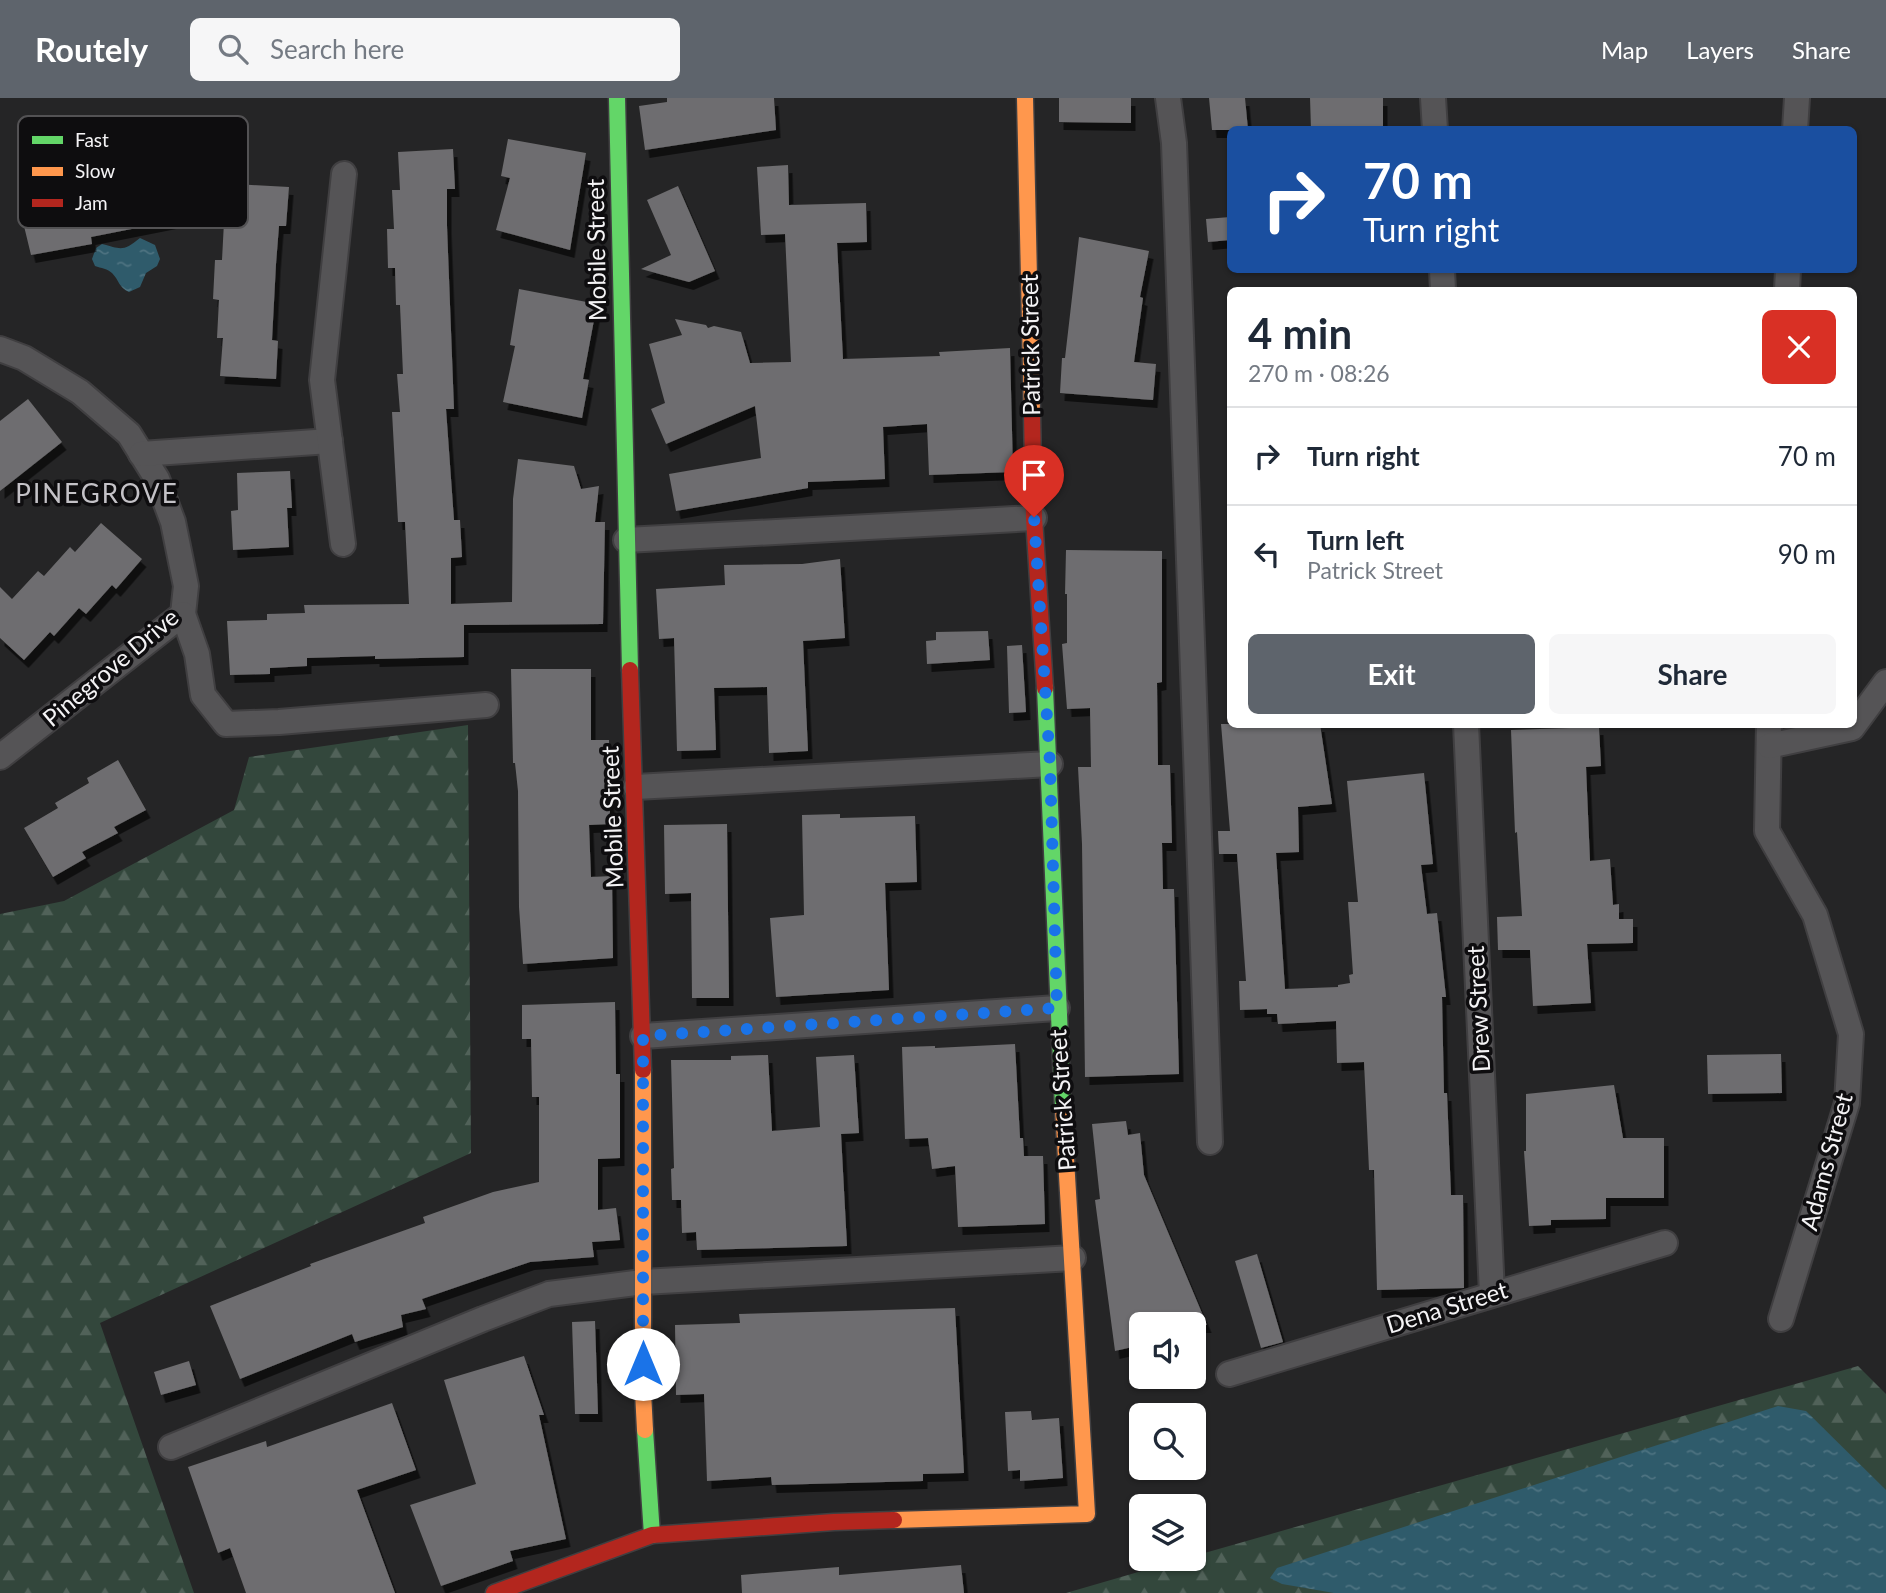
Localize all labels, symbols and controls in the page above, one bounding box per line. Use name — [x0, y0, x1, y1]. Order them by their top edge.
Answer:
search box — [190, 18, 680, 81]
text: Routely — [35, 29, 148, 69]
icon: search — [214, 30, 252, 68]
text: Search here — [270, 33, 404, 65]
text: Map — [1601, 35, 1648, 64]
text: Layers — [1686, 35, 1754, 64]
text: Share — [1792, 35, 1851, 64]
legend — [18, 116, 248, 228]
text: Fast — [75, 128, 109, 151]
text: 70 m — [1363, 151, 1473, 209]
icon: right — [1248, 154, 1339, 245]
text: Slow — [75, 159, 115, 182]
street label: Mobile Street — [580, 178, 611, 321]
text: Jam — [75, 191, 108, 214]
text: Turn right — [1363, 210, 1499, 249]
street label: Patrick Street — [1014, 273, 1045, 416]
text: 4 min — [1248, 308, 1352, 358]
button: close — [1762, 310, 1836, 384]
text: 270 m · 08:26 — [1248, 359, 1390, 387]
icon: right — [1248, 437, 1286, 475]
text: Turn right — [1307, 440, 1420, 472]
text: 70 m — [1778, 440, 1836, 472]
pin — [1004, 445, 1064, 517]
icon: arrive — [1015, 456, 1053, 494]
district label: PINEGROVE — [15, 477, 179, 509]
text: Turn left — [1307, 524, 1404, 556]
icon: left — [1248, 535, 1286, 573]
text: 90 m — [1778, 538, 1836, 570]
text: Patrick Street — [1307, 556, 1443, 584]
street label: Pinegrove Drive — [36, 602, 184, 732]
button: Exit — [1248, 634, 1535, 714]
button: Share — [1549, 634, 1836, 714]
street label: Mobile Street — [595, 745, 628, 889]
street label: Drew Street — [1460, 945, 1495, 1073]
street label: Patrick Street — [1042, 1028, 1081, 1172]
street label: Adams Street — [1793, 1089, 1858, 1233]
street label: Dena Street — [1382, 1274, 1511, 1339]
map controls — [1129, 1312, 1206, 1571]
button: sound — [1129, 1312, 1206, 1389]
position arrow — [606, 1327, 680, 1401]
button: search — [1129, 1403, 1206, 1480]
button: layers — [1129, 1494, 1206, 1571]

